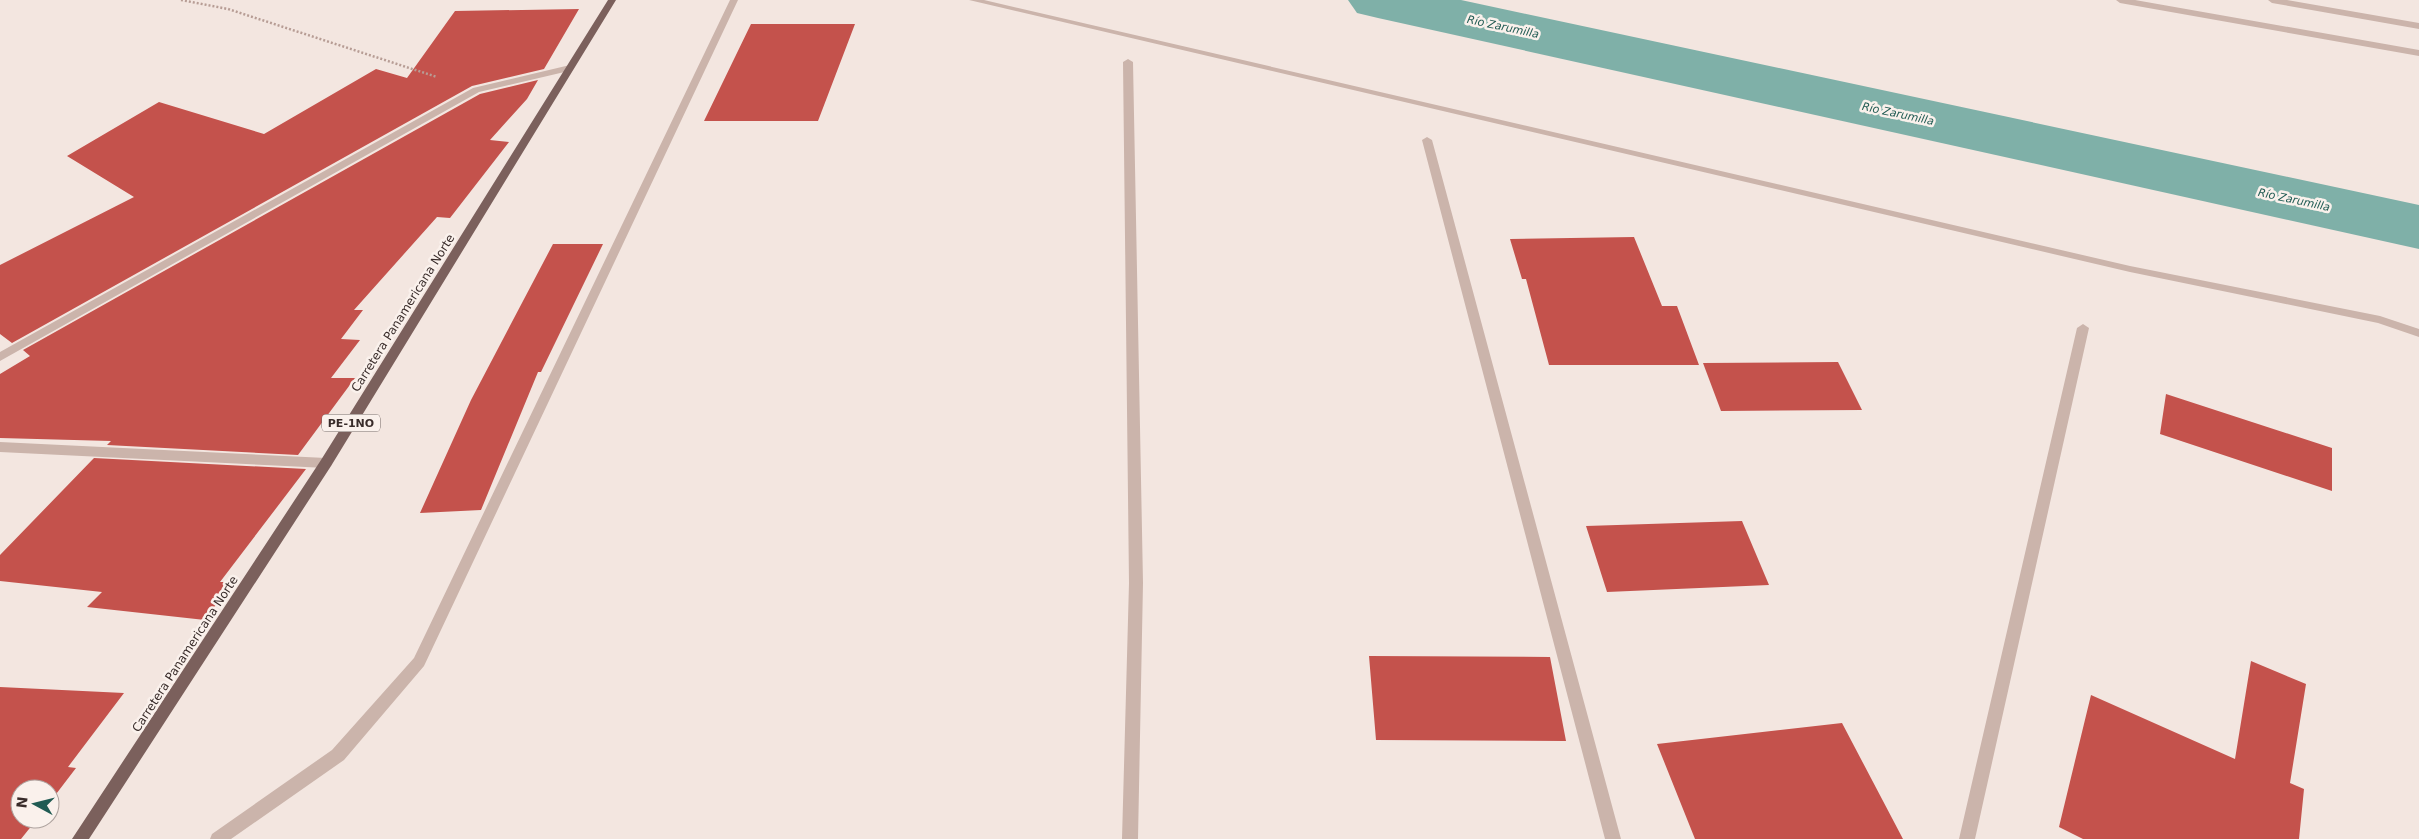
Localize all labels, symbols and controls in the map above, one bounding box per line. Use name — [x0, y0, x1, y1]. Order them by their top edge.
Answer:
water label: Río Zarumilla — [1466, 13, 1540, 41]
water label: Río Zarumilla — [1861, 100, 1935, 128]
water label: Río Zarumilla — [2257, 186, 2331, 214]
street label: Carretera Panamericana Norte — [349, 232, 457, 394]
road number: PE-1NO — [322, 414, 380, 432]
street label: Carretera Panamericana Norte — [129, 573, 241, 735]
north arrow — [10, 779, 60, 829]
text: N — [13, 796, 31, 809]

